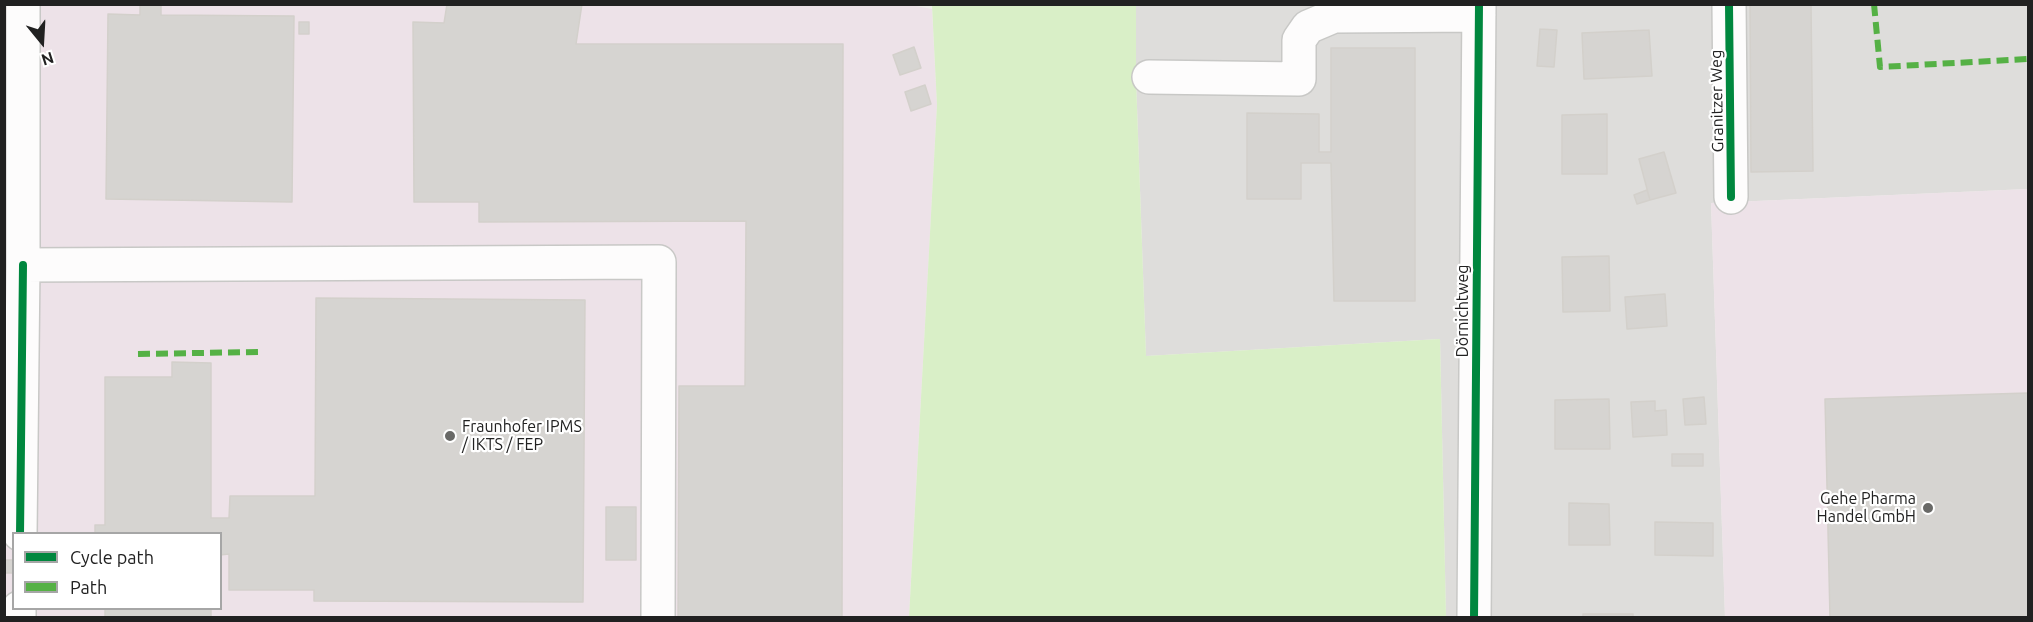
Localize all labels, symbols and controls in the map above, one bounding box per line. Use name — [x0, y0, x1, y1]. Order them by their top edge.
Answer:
north arrow — [12, 12, 72, 72]
text: N — [39, 49, 56, 70]
street label: Granitzer Weg — [1707, 50, 1727, 152]
street label: Dörnichtweg — [1453, 264, 1473, 358]
place label: Fraunhofer IPMS / IKTS / FEP — [462, 417, 582, 455]
marker: Fraunhofer IPMS / IKTS / FEP — [443, 429, 457, 443]
place label: Gehe Pharma Handel GmbH — [1817, 489, 1916, 527]
marker: Gehe Pharma Handel GmbH — [1921, 501, 1935, 515]
legend — [12, 532, 222, 610]
text: Cycle path — [70, 547, 154, 567]
text: Path — [70, 577, 107, 597]

